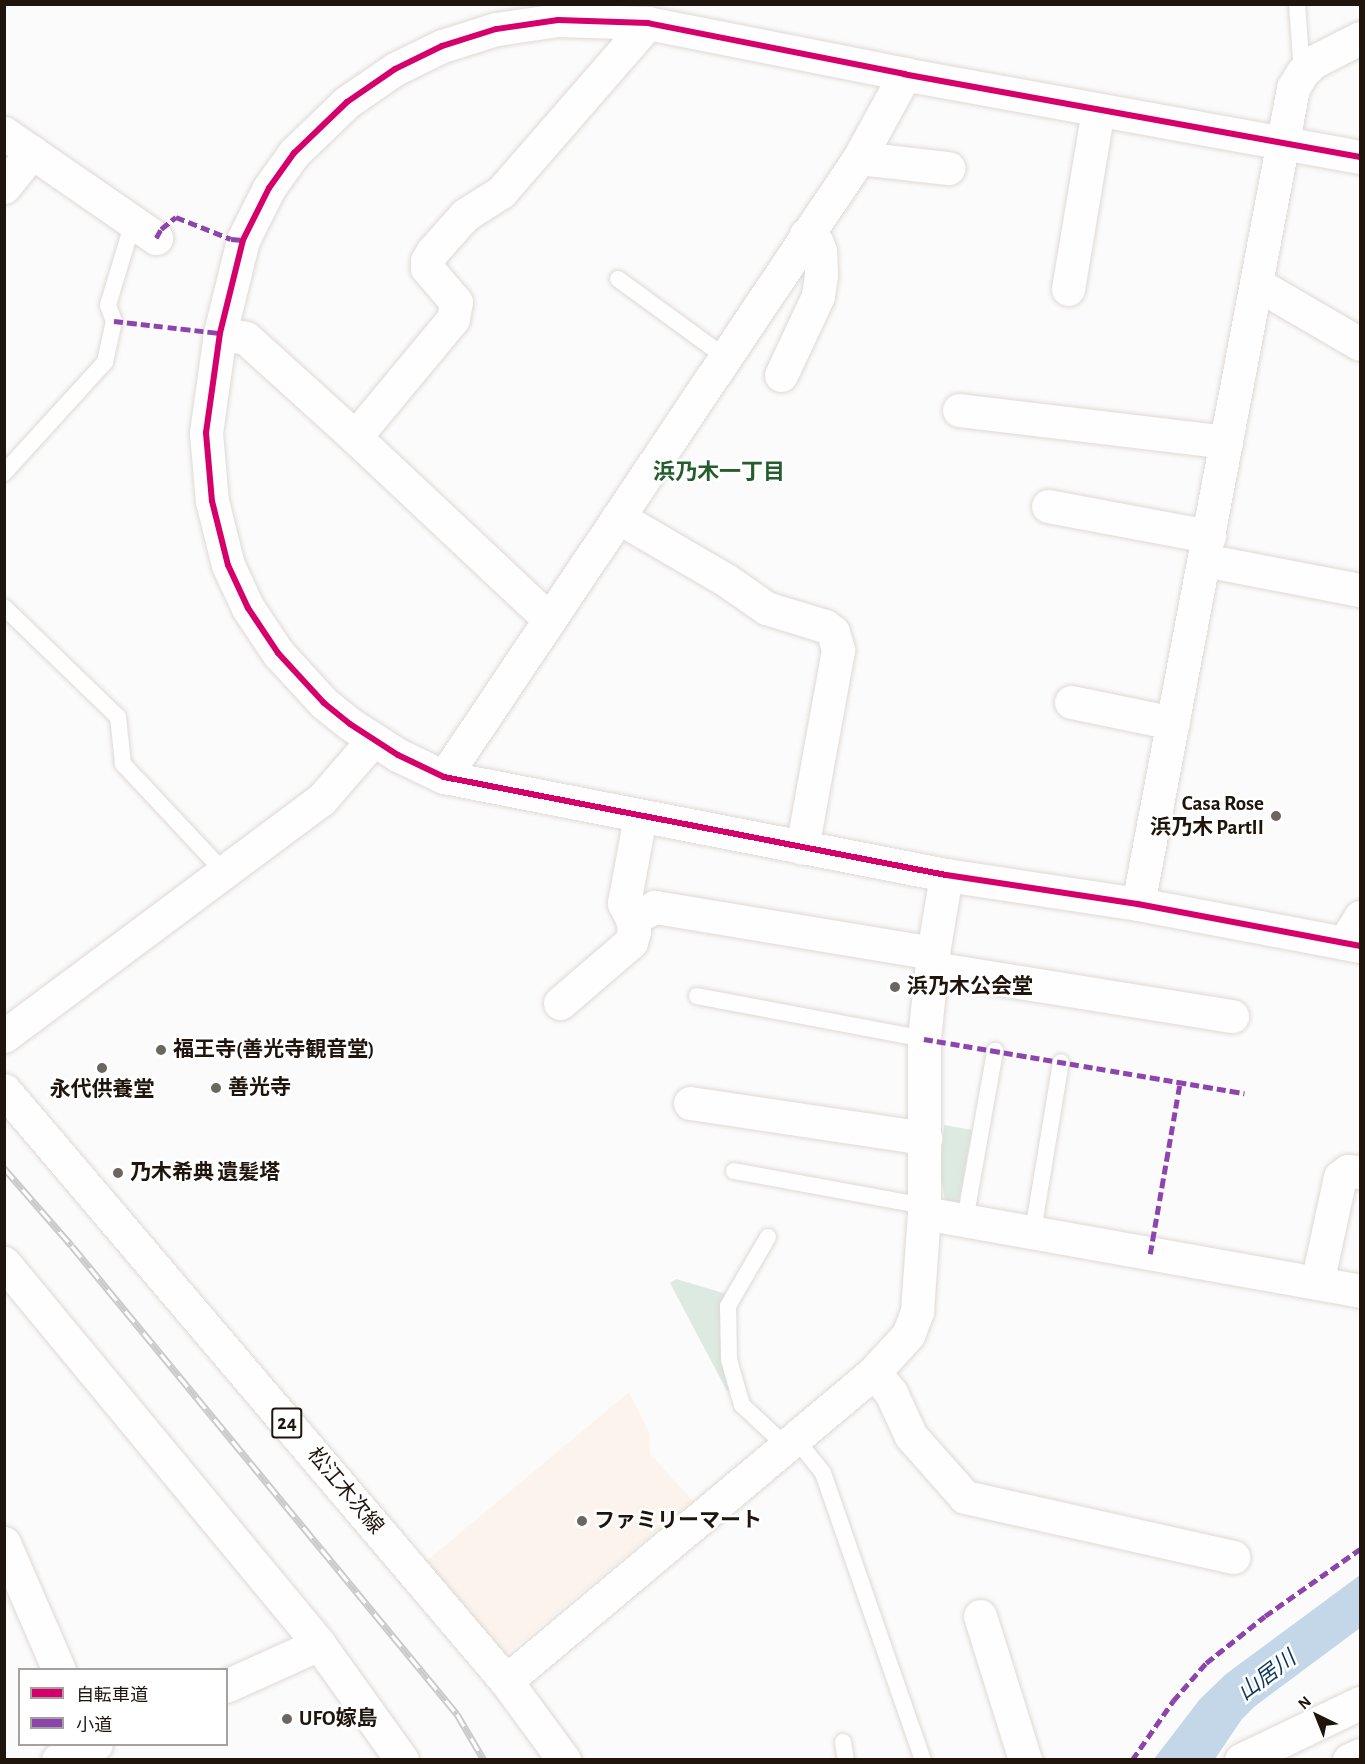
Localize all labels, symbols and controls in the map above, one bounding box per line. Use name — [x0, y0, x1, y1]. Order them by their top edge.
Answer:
district label: 浜乃木一丁目 — [653, 460, 785, 486]
place label: Casa Rose 浜乃木 PartII — [1150, 791, 1264, 841]
marker: Casa Rose 浜乃木 PartII — [1269, 809, 1283, 823]
place label: 浜乃木公会堂 — [907, 974, 1033, 1000]
marker: 浜乃木公会堂 — [888, 980, 902, 994]
place label: 福王寺(善光寺観音堂) — [173, 1037, 374, 1063]
marker: 福王寺(善光寺観音堂) — [154, 1043, 168, 1057]
marker: 永代供養堂 — [95, 1061, 109, 1075]
place label: 善光寺 — [228, 1075, 291, 1101]
place label: 永代供養堂 — [50, 1077, 154, 1103]
marker: 善光寺 — [209, 1081, 223, 1095]
place label: 乃木希典 遺髪塔 — [130, 1160, 280, 1186]
marker: 乃木希典 遺髪塔 — [111, 1166, 125, 1180]
road number: 24 — [270, 1406, 304, 1440]
street label: 松江木次線 — [302, 1443, 388, 1539]
place label: ファミリーマート — [594, 1508, 762, 1534]
marker: ファミリーマート — [575, 1514, 589, 1528]
water label: 山居川 — [1233, 1646, 1301, 1706]
legend — [18, 1668, 228, 1746]
north arrow — [1287, 1686, 1347, 1746]
text: 自転車道 — [76, 1687, 148, 1705]
text: N — [1295, 1693, 1314, 1712]
place label: UFO嫁島 — [299, 1706, 377, 1732]
marker: UFO嫁島 — [280, 1712, 294, 1726]
text: 小道 — [76, 1717, 112, 1735]

